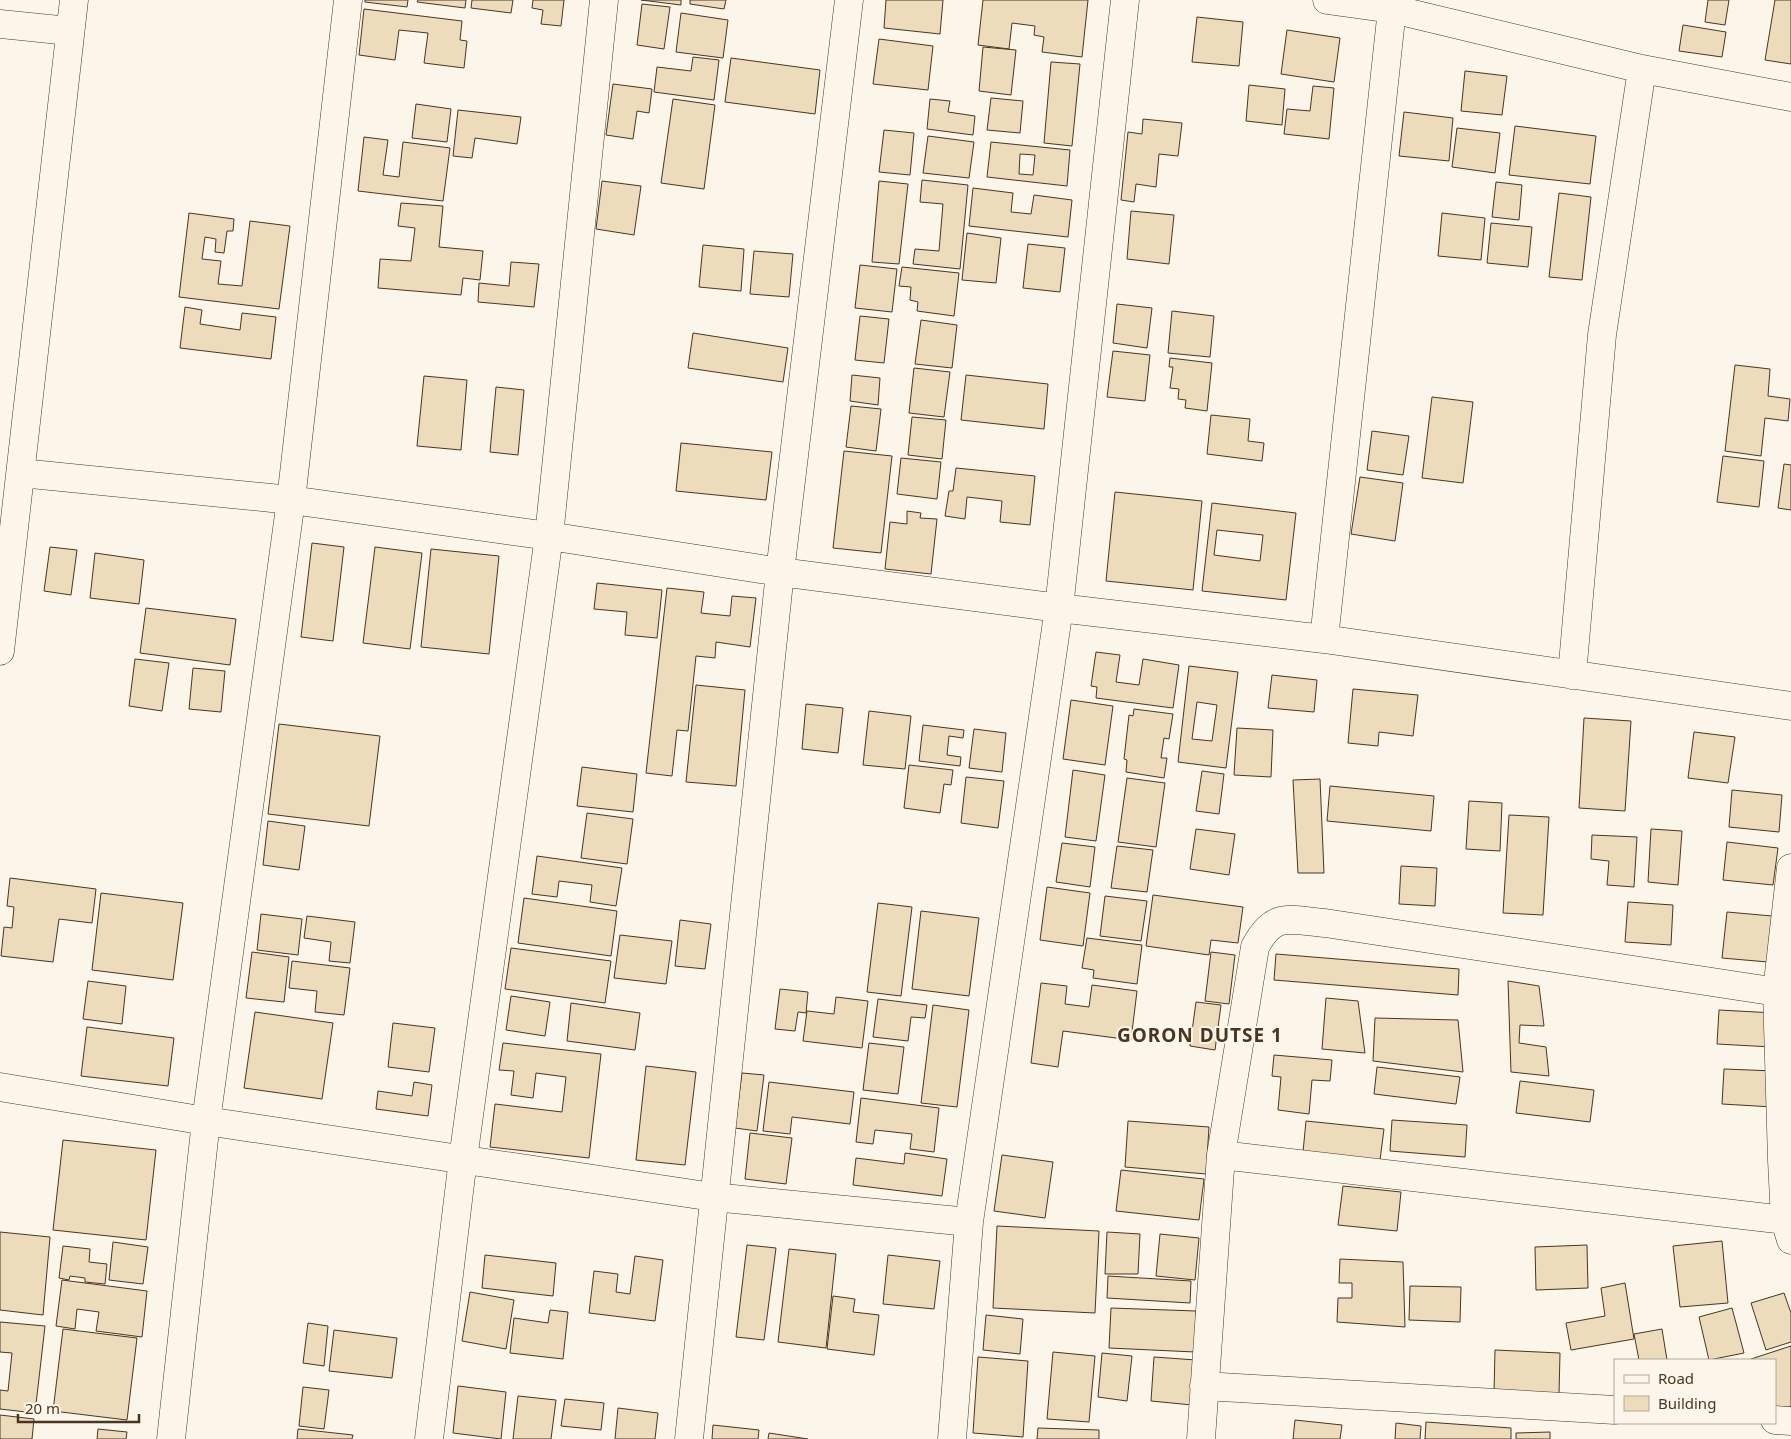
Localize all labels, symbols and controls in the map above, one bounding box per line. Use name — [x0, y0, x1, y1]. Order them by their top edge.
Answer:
district label: GORON DUTSE 1 — [1117, 1022, 1283, 1048]
legend — [1614, 1359, 1776, 1424]
text: Road — [1658, 1368, 1694, 1388]
scale bar — [18, 1392, 139, 1424]
text: Building — [1658, 1393, 1716, 1413]
text: 20 m — [25, 1398, 60, 1418]

